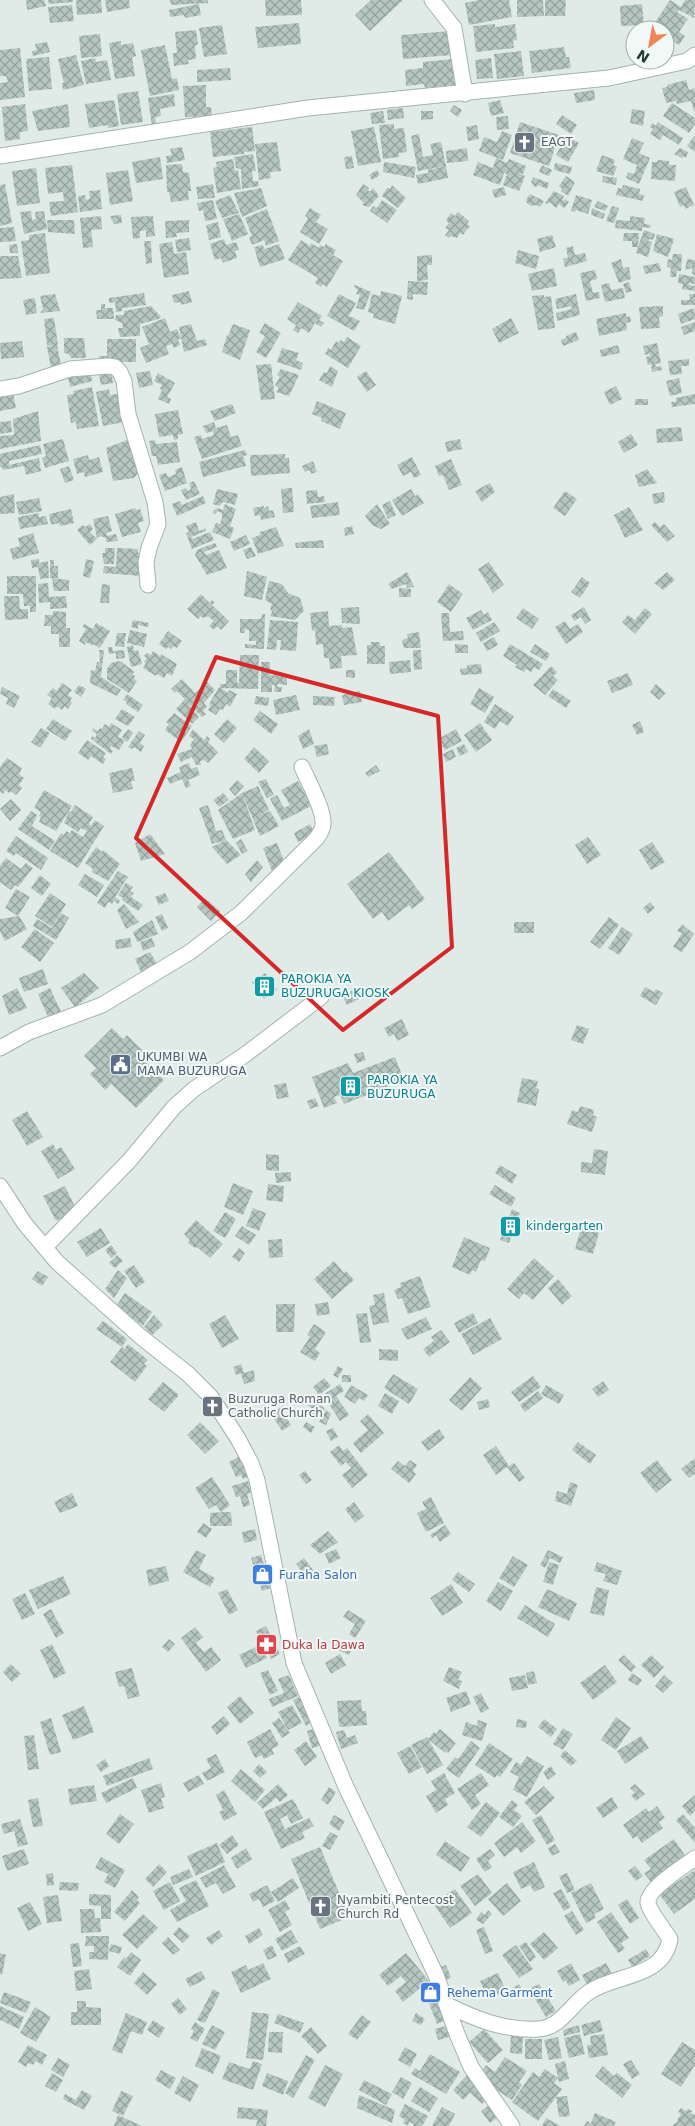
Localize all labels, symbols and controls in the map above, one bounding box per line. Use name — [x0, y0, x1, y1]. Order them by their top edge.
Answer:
north arrow — [625, 20, 675, 70]
text: N — [634, 46, 652, 66]
church icon: EAGT — [513, 130, 537, 154]
place label: EAGT — [541, 135, 573, 149]
place label: PAROKIA YA BUZURUGA KIOSK — [281, 972, 391, 1000]
building icon: PAROKIA YA BUZURUGA KIOSK — [253, 974, 277, 998]
place label: UKUMBI WA MAMA BUZURUGA — [137, 1050, 247, 1078]
public building icon: UKUMBI WA MAMA BUZURUGA — [109, 1052, 133, 1076]
place label: PAROKIA YA BUZURUGA — [367, 1073, 438, 1101]
building icon: PAROKIA YA BUZURUGA — [339, 1075, 363, 1099]
building icon: kindergarten — [498, 1214, 522, 1238]
place label: kindergarten — [526, 1219, 603, 1233]
place label: Buzuruga Roman Catholic Church — [228, 1392, 331, 1420]
church icon: Buzuruga Roman Catholic Church — [200, 1394, 224, 1418]
shop icon: Furaha Salon — [251, 1563, 275, 1587]
place label: Furaha Salon — [279, 1568, 357, 1582]
pharmacy icon: Duka la Dawa — [254, 1633, 278, 1657]
place label: Duka la Dawa — [282, 1638, 365, 1652]
place label: Nyambiti Pentecost Church Rd — [337, 1893, 454, 1921]
church icon: Nyambiti Pentecost Church Rd — [309, 1895, 333, 1919]
shop icon: Rehema Garment — [419, 1981, 443, 2005]
place label: Rehema Garment — [447, 1986, 553, 2000]

